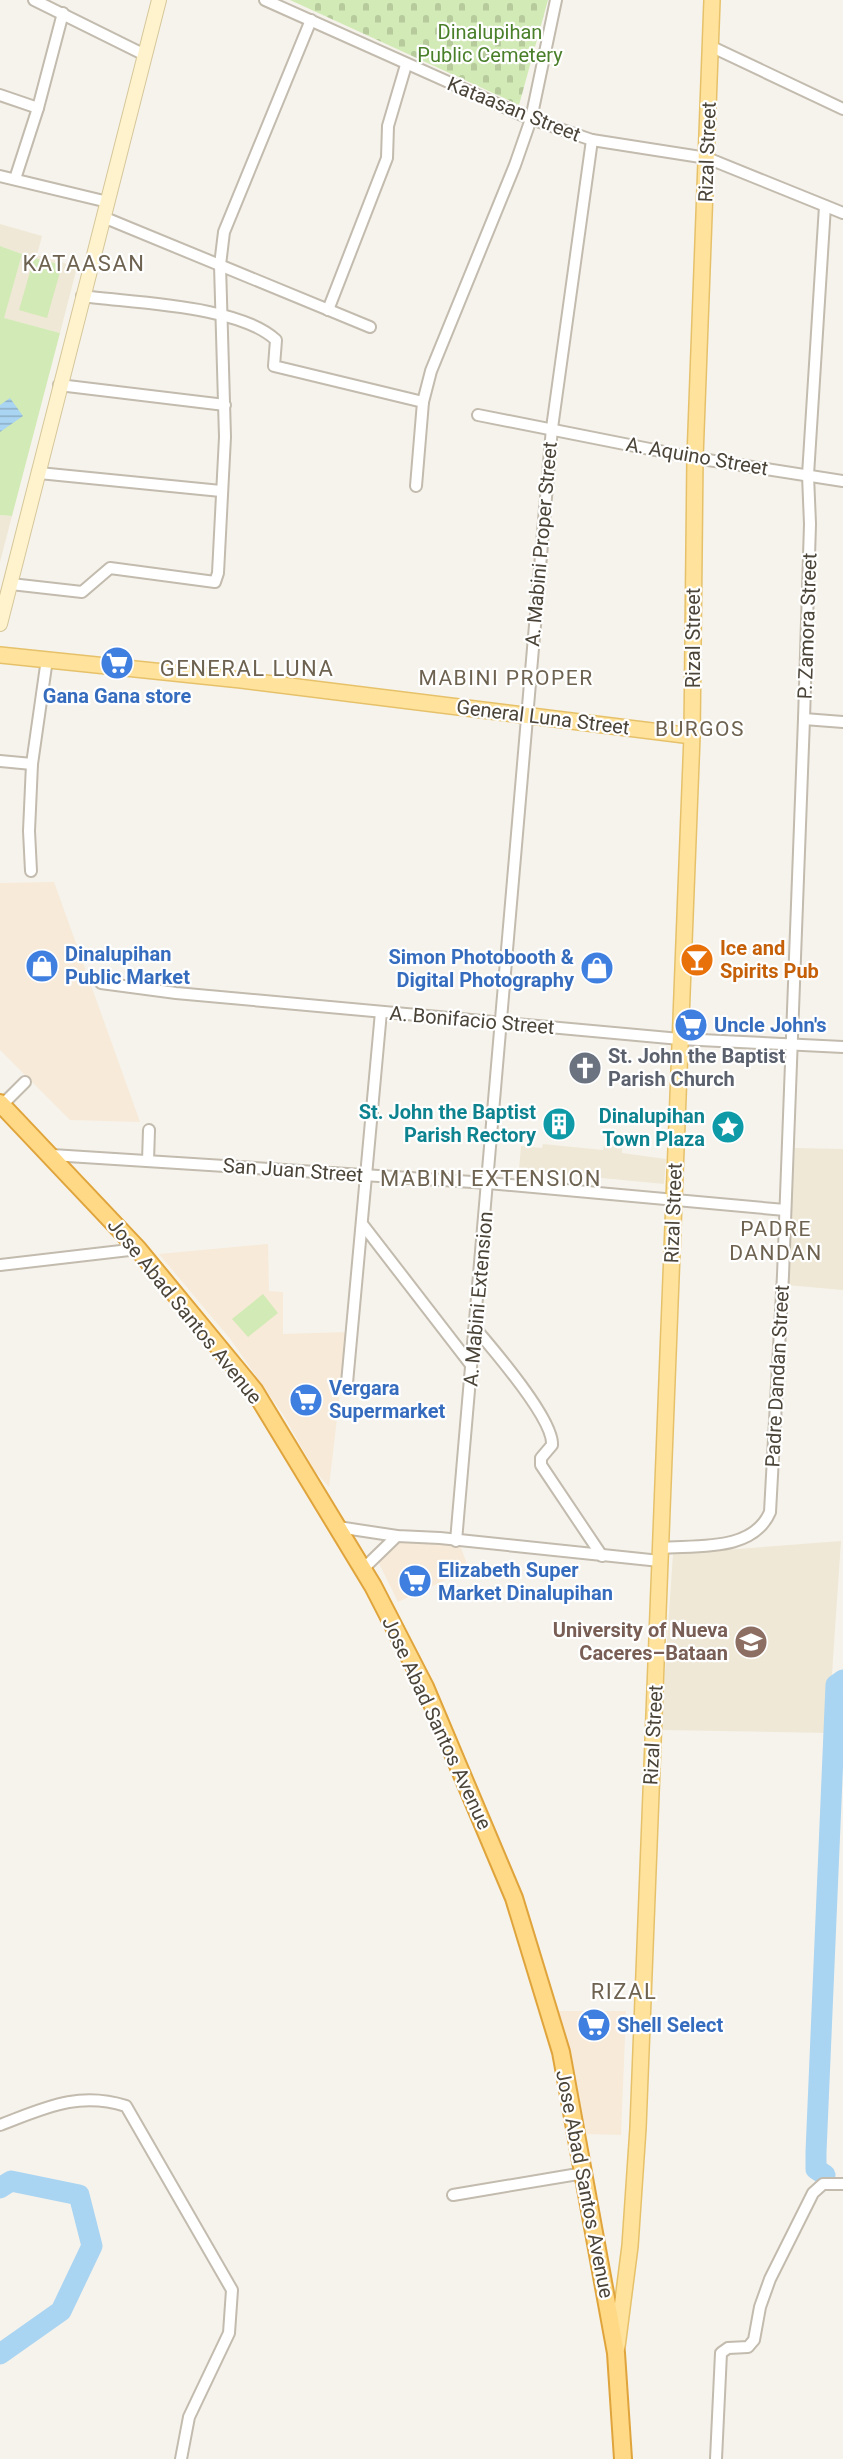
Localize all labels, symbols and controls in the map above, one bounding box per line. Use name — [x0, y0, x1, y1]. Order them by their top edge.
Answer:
park label: Dinalupihan Public Cemetery — [417, 20, 563, 67]
street label: Kataasan Street — [444, 71, 584, 147]
street label: Rizal Street — [693, 101, 721, 203]
district label: KATAASAN — [23, 251, 145, 276]
street label: A. Aquino Street — [624, 432, 770, 480]
street label: A. Mabini Proper Street — [520, 441, 562, 647]
street label: P. Zamora Street — [792, 552, 822, 700]
street label: Rizal Street — [681, 588, 705, 688]
supermarket icon: Gana Gana store — [99, 645, 135, 681]
district label: GENERAL LUNA — [160, 656, 334, 681]
district label: MABINI PROPER — [418, 666, 594, 690]
place label: Gana Gana store — [43, 684, 191, 708]
street label: General Luna Street — [455, 694, 631, 740]
district label: BURGOS — [655, 717, 745, 741]
place label: Ice and Spirits Pub — [720, 936, 819, 983]
place label: Dinalupihan Public Market — [65, 942, 190, 989]
bar icon: Ice and Spirits Pub — [679, 942, 715, 978]
place label: Simon Photobooth & Digital Photography — [388, 945, 575, 992]
shop icon: Dinalupihan Public Market — [24, 948, 60, 984]
shop icon: Simon Photobooth & Digital Photography — [579, 950, 615, 986]
street label: A. Bonifacio Street — [389, 1001, 555, 1039]
supermarket icon: Uncle John's — [673, 1007, 709, 1043]
place label: Uncle John's — [714, 1013, 827, 1037]
place label: St. John the Baptist Parish Church — [608, 1044, 785, 1091]
church icon: St. John the Baptist Parish Church — [567, 1050, 603, 1086]
place label: St. John the Baptist Parish Rectory — [359, 1100, 537, 1147]
place label: Dinalupihan Town Plaza — [599, 1104, 705, 1151]
building icon: St. John the Baptist Parish Rectory — [541, 1106, 577, 1142]
place icon: Dinalupihan Town Plaza — [710, 1109, 746, 1145]
street label: San Juan Street — [222, 1153, 364, 1187]
street label: Rizal Street — [659, 1162, 687, 1264]
district label: MABINI EXTENSION — [380, 1166, 602, 1191]
street label: A. Mabini Extension — [458, 1210, 498, 1388]
street label: Jose Abad Santos Avenue — [103, 1213, 267, 1409]
district label: PADRE DANDAN — [729, 1217, 823, 1265]
street label: Padre Dandan Street — [760, 1284, 794, 1468]
place label: Vergara Supermarket — [329, 1376, 446, 1423]
supermarket icon: Vergara Supermarket — [288, 1382, 324, 1418]
place label: Elizabeth Super Market Dinalupihan — [438, 1558, 613, 1605]
supermarket icon: Elizabeth Super Market Dinalupihan — [397, 1563, 433, 1599]
street label: Jose Abad Santos Avenue — [377, 1613, 497, 1833]
place label: University of Nueva Caceres–Bataan — [553, 1618, 728, 1665]
school or university icon: University of Nueva Caceres–Bataan — [733, 1624, 769, 1660]
street label: Rizal Street — [638, 1684, 668, 1786]
district label: RIZAL — [591, 1979, 657, 2004]
supermarket icon: Shell Select — [576, 2007, 612, 2043]
place label: Shell Select — [617, 2013, 724, 2037]
street label: Jose Abad Santos Avenue — [551, 2068, 619, 2300]

